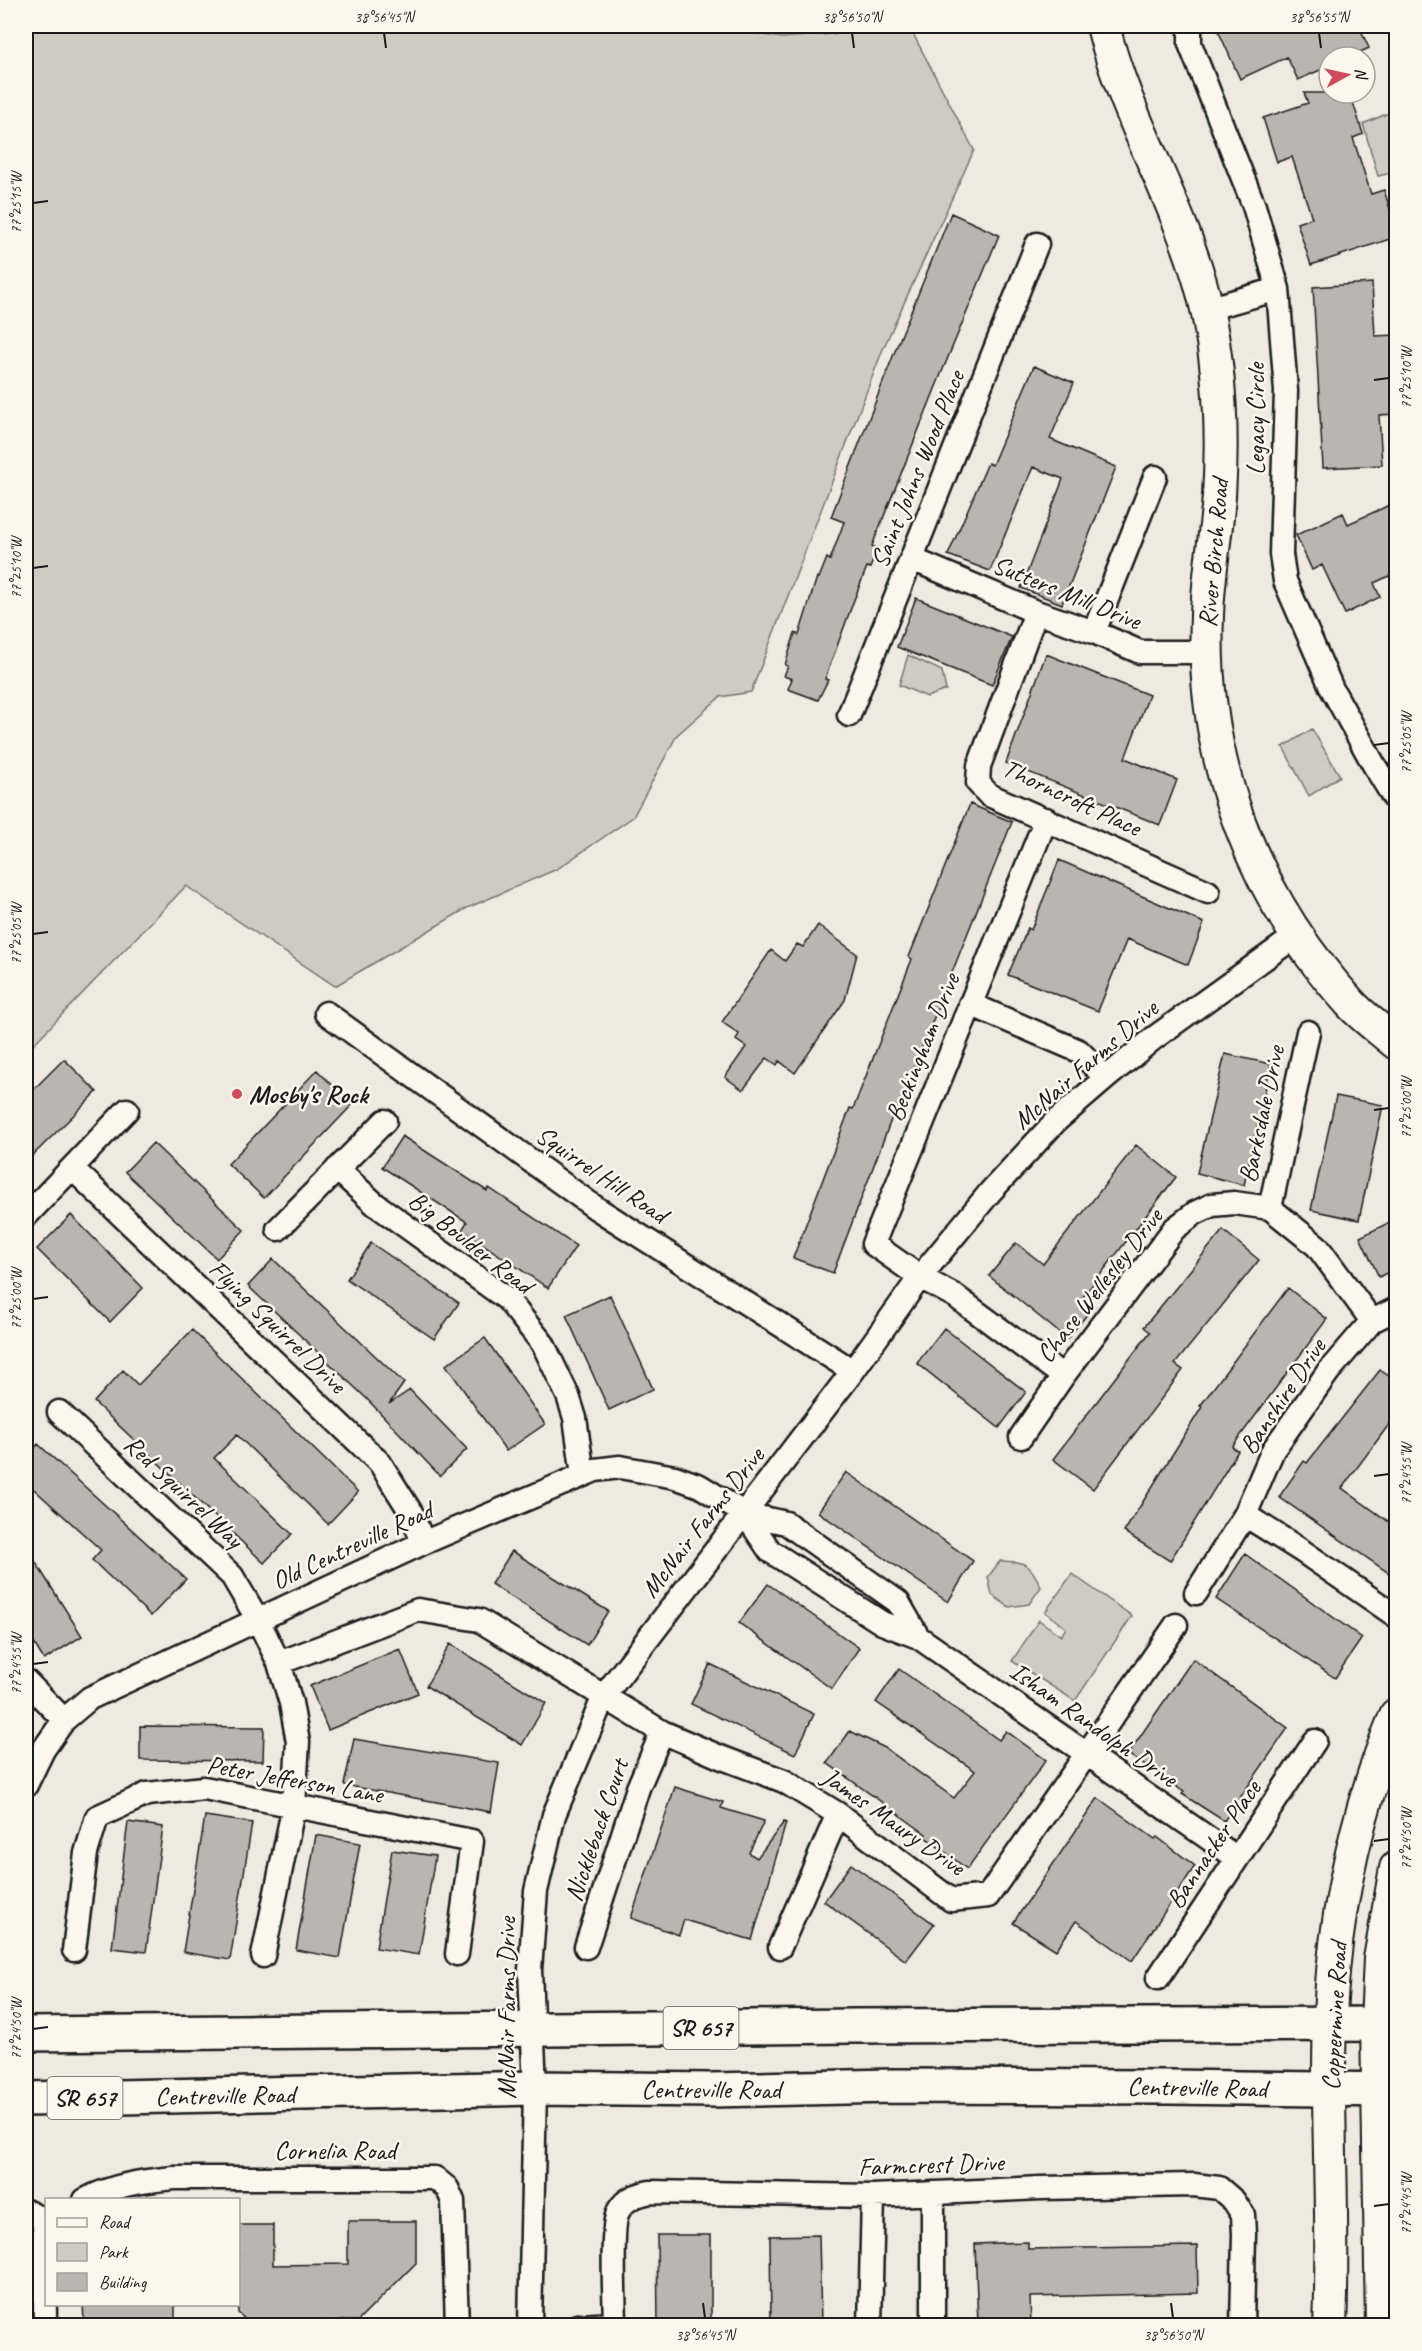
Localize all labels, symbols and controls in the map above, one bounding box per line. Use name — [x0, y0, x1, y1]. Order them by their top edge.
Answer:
text: 38°56'45"N — [354, 8, 417, 27]
text: 38°56'50"N — [822, 8, 885, 27]
text: 38°56'55"N — [1289, 8, 1352, 27]
north arrow — [1317, 45, 1377, 105]
text: N — [1350, 67, 1372, 82]
text: 77°25'15"W — [7, 169, 26, 233]
text: 77°25'10"W — [1397, 344, 1416, 408]
street label: Legacy Circle — [1239, 360, 1272, 475]
street label: Saint Johns Wood Place — [863, 364, 973, 573]
street label: River Birch Road — [1191, 474, 1237, 629]
text: 77°25'10"W — [7, 534, 26, 598]
street label: Sutters Mill Drive — [988, 548, 1147, 638]
text: 77°25'05"W — [1397, 709, 1416, 773]
street label: Thorncroft Place — [997, 751, 1148, 845]
text: 77°25'05"W — [7, 900, 26, 964]
street label: Beckingham Drive — [878, 967, 968, 1126]
street label: McNair Farms Drive — [1006, 991, 1166, 1137]
street label: Barksdale Drive — [1231, 1041, 1292, 1185]
text: 77°25'00"W — [1397, 1074, 1416, 1138]
place label: Mosby's Rock — [249, 1078, 370, 1111]
marker: Mosby's Rock — [230, 1087, 244, 1101]
street label: Squirrel Hill Road — [530, 1118, 677, 1233]
street label: Big Boulder Road — [402, 1184, 542, 1304]
street label: Chase Wellesley Drive — [1029, 1200, 1171, 1369]
street label: Flying Squirrel Drive — [202, 1252, 355, 1401]
text: 77°25'00"W — [7, 1265, 26, 1329]
street label: Banshire Drive — [1232, 1331, 1334, 1460]
street label: Red Squirrel Way — [117, 1428, 252, 1557]
street label: McNair Farms Drive — [633, 1439, 772, 1604]
text: 77°24'55"W — [1397, 1440, 1416, 1504]
street label: Old Centreville Road — [266, 1492, 441, 1597]
text: 77°24'55"W — [7, 1630, 26, 1694]
street label: Isham Randolph Drive — [1004, 1654, 1185, 1795]
street label: Peter Jefferson Lane — [204, 1748, 388, 1812]
street label: Nickleback Court — [557, 1752, 637, 1906]
street label: James Maury Drive — [814, 1759, 973, 1884]
street label: Bannacker Place — [1158, 1773, 1269, 1915]
text: 77°24'50"W — [1397, 1805, 1416, 1869]
street label: McNair Farms Drive — [490, 1915, 523, 2099]
street label: Coppermine Road — [1314, 1937, 1355, 2091]
text: 77°24'50"W — [7, 1995, 26, 2059]
road number: SR 657 — [664, 2007, 738, 2049]
street label: Centreville Road — [1127, 2070, 1271, 2105]
street label: Centreville Road — [641, 2073, 785, 2106]
road number: SR 657 — [48, 2077, 122, 2119]
street label: Centreville Road — [155, 2078, 299, 2113]
street label: Cornelia Road — [274, 2134, 400, 2167]
street label: Farmcrest Drive — [858, 2145, 1007, 2184]
text: 77°24'45"W — [1397, 2170, 1416, 2234]
legend — [45, 2198, 240, 2306]
text: Road — [99, 2211, 132, 2233]
text: Park — [99, 2241, 129, 2263]
text: Building — [99, 2271, 148, 2293]
text: 38°56'45"N — [675, 2326, 738, 2345]
text: 38°56'50"N — [1143, 2326, 1206, 2345]

